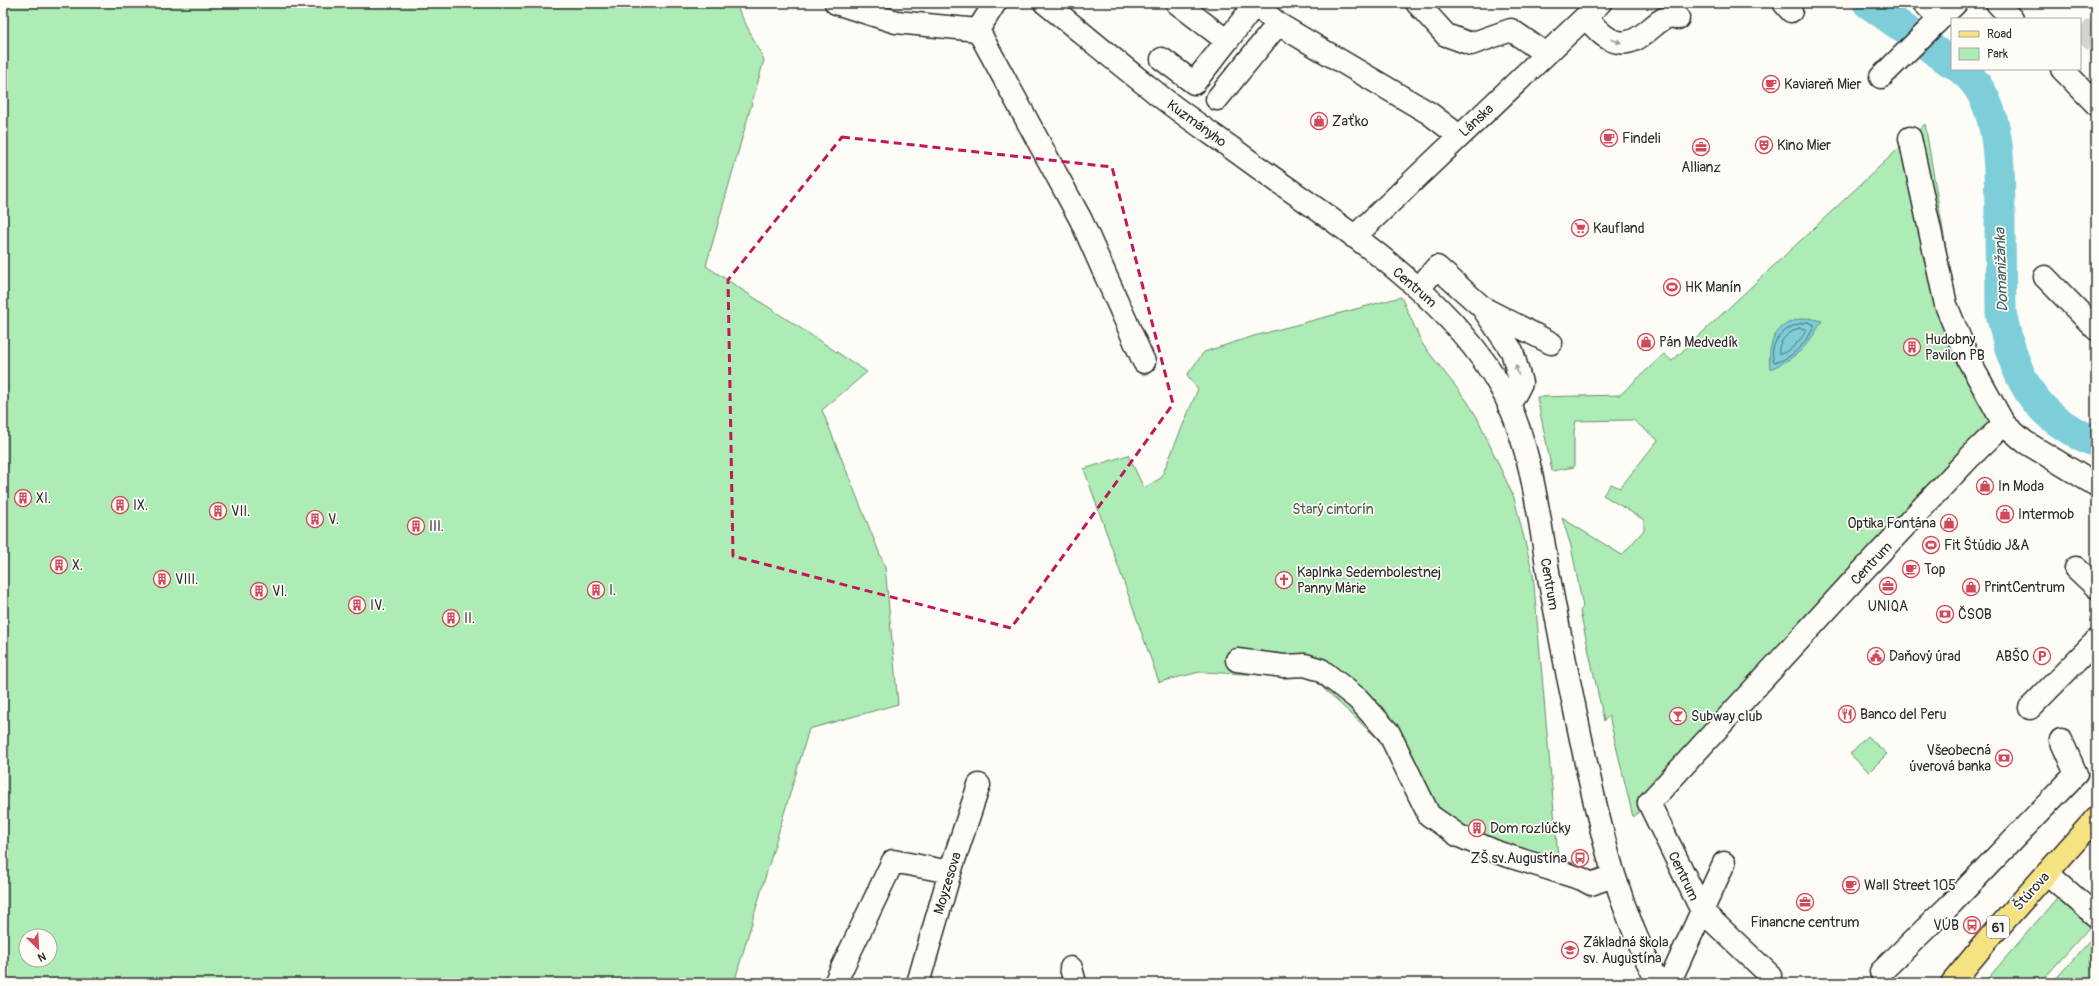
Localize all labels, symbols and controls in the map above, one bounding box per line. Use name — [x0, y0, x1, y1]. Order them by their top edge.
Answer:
legend — [1951, 18, 2081, 70]
text: Road — [1987, 27, 2012, 42]
one-way arrow — [1610, 38, 1622, 44]
text: Park — [1987, 47, 2008, 62]
cafe icon: Kaviareň Mier — [1761, 74, 1781, 94]
place label: Kaviareň Mier — [1784, 76, 1861, 93]
street label: Kuzmányho — [1164, 96, 1230, 151]
street label: Lánska — [1456, 100, 1497, 140]
shop icon: Zaťko — [1309, 111, 1329, 131]
place label: Zaťko — [1332, 113, 1369, 130]
cafe icon: Findeli — [1599, 128, 1619, 148]
place label: Findeli — [1622, 130, 1661, 147]
theatre icon: Kino Mier — [1754, 135, 1774, 155]
office icon: Allianz — [1691, 137, 1711, 157]
place label: Kino Mier — [1777, 137, 1831, 154]
place label: Allianz — [1681, 159, 1721, 176]
supermarket icon: Kaufland — [1570, 218, 1590, 238]
place label: Kaufland — [1593, 220, 1645, 237]
water label: Domanižanka — [1991, 227, 2012, 312]
street label: Centrum — [1389, 264, 1440, 311]
sports icon: HK Manín — [1662, 277, 1682, 297]
place label: HK Manín — [1685, 279, 1741, 296]
place label: Hudobny Pavilon PB — [1925, 331, 1985, 364]
shop icon: Pán Medvedík — [1636, 332, 1656, 352]
place label: Pán Medvedík — [1659, 334, 1738, 351]
building icon: Hudobny Pavilon PB — [1902, 337, 1922, 357]
one-way arrow — [1514, 364, 1520, 376]
shop icon: In Moda — [1975, 476, 1995, 496]
place label: In Moda — [1998, 478, 2044, 495]
building icon: XI. — [13, 488, 33, 508]
place label: XI. — [36, 490, 51, 507]
building icon: IX. — [110, 495, 130, 515]
place label: IX. — [133, 497, 148, 514]
building icon: VII. — [208, 501, 228, 521]
park label: Starý cintorín — [1292, 501, 1374, 518]
place label: VII. — [231, 503, 250, 520]
shop icon: Intermob — [1995, 504, 2015, 524]
place label: Intermob — [2018, 506, 2074, 523]
building icon: V. — [305, 509, 325, 529]
place label: V. — [328, 511, 339, 528]
shop icon: Optika Fontána — [1939, 513, 1959, 533]
place label: Optika Fontána — [1847, 515, 1936, 532]
building icon: III. — [406, 516, 426, 536]
place label: III. — [429, 518, 444, 535]
sports icon: Fit Štúdio J&A — [1921, 535, 1941, 555]
place label: Fit Štúdio J&A — [1944, 536, 2029, 554]
street label: Centrum — [1847, 538, 1896, 588]
building icon: X. — [49, 555, 69, 575]
place label: X. — [72, 557, 83, 574]
street label: Centrum — [1537, 557, 1562, 612]
cafe icon: Top — [1901, 559, 1921, 579]
place label: Top — [1924, 561, 1946, 578]
place label: Kaplnka Sedembolestnej Panny Márie — [1297, 564, 1441, 597]
building icon: VIII. — [152, 569, 172, 589]
church icon: Kaplnka Sedembolestnej Panny Márie — [1274, 570, 1294, 590]
place label: VIII. — [175, 571, 198, 588]
office icon: UNIQA — [1878, 576, 1898, 596]
shop icon: PrintCentrum — [1961, 577, 1981, 597]
place label: PrintCentrum — [1984, 579, 2065, 596]
building icon: I. — [586, 580, 606, 600]
building icon: VI. — [249, 581, 269, 601]
place label: I. — [609, 582, 616, 599]
place label: VI. — [272, 583, 287, 600]
building icon: IV. — [347, 595, 367, 615]
place label: IV. — [370, 597, 385, 614]
place label: UNIQA — [1868, 598, 1908, 615]
bank icon: ČSOB — [1935, 604, 1955, 624]
place label: ČSOB — [1958, 605, 1992, 623]
building icon: II. — [441, 608, 461, 628]
place label: II. — [464, 610, 475, 627]
public building icon: Daňový úrad — [1866, 646, 1886, 666]
parking icon: ABŠO — [2032, 646, 2052, 666]
place label: ABŠO — [1995, 647, 2029, 665]
place label: Daňový úrad — [1889, 648, 1961, 665]
restaurant icon: Banco del Peru — [1837, 704, 1857, 724]
bar icon: Subway club — [1668, 706, 1688, 726]
place label: Banco del Peru — [1860, 706, 1947, 723]
place label: Subway club — [1691, 708, 1763, 725]
place label: Všeobecná úverová banka — [1909, 742, 1991, 775]
bank icon: Všeobecná úverová banka — [1994, 748, 2014, 768]
building icon: Dom rozlúčky — [1467, 818, 1487, 838]
place label: Dom rozlúčky — [1490, 820, 1571, 837]
bus stop icon: ZŠ sv.Augustína — [1570, 848, 1590, 868]
place label: ZŠ sv.Augustína — [1471, 849, 1567, 867]
street label: Centrum — [1664, 849, 1703, 904]
street label: Moyzesova — [930, 850, 965, 916]
street label: Štúrova — [2009, 868, 2053, 914]
cafe icon: Wall Street 105 — [1841, 875, 1861, 895]
place label: Wall Street 105 — [1864, 877, 1956, 894]
office icon: Financne centrum — [1795, 892, 1815, 912]
place label: Financne centrum — [1751, 914, 1859, 931]
bus stop icon: VÚB — [1962, 915, 1982, 935]
road number: 61 — [1987, 916, 2009, 938]
place label: VÚB — [1933, 917, 1959, 934]
north arrow — [18, 928, 58, 968]
place label: Základná škola sv. Augustína — [1583, 934, 1669, 967]
school or university icon: Základná škola sv. Augustína — [1560, 940, 1580, 960]
text: N — [35, 949, 48, 964]

